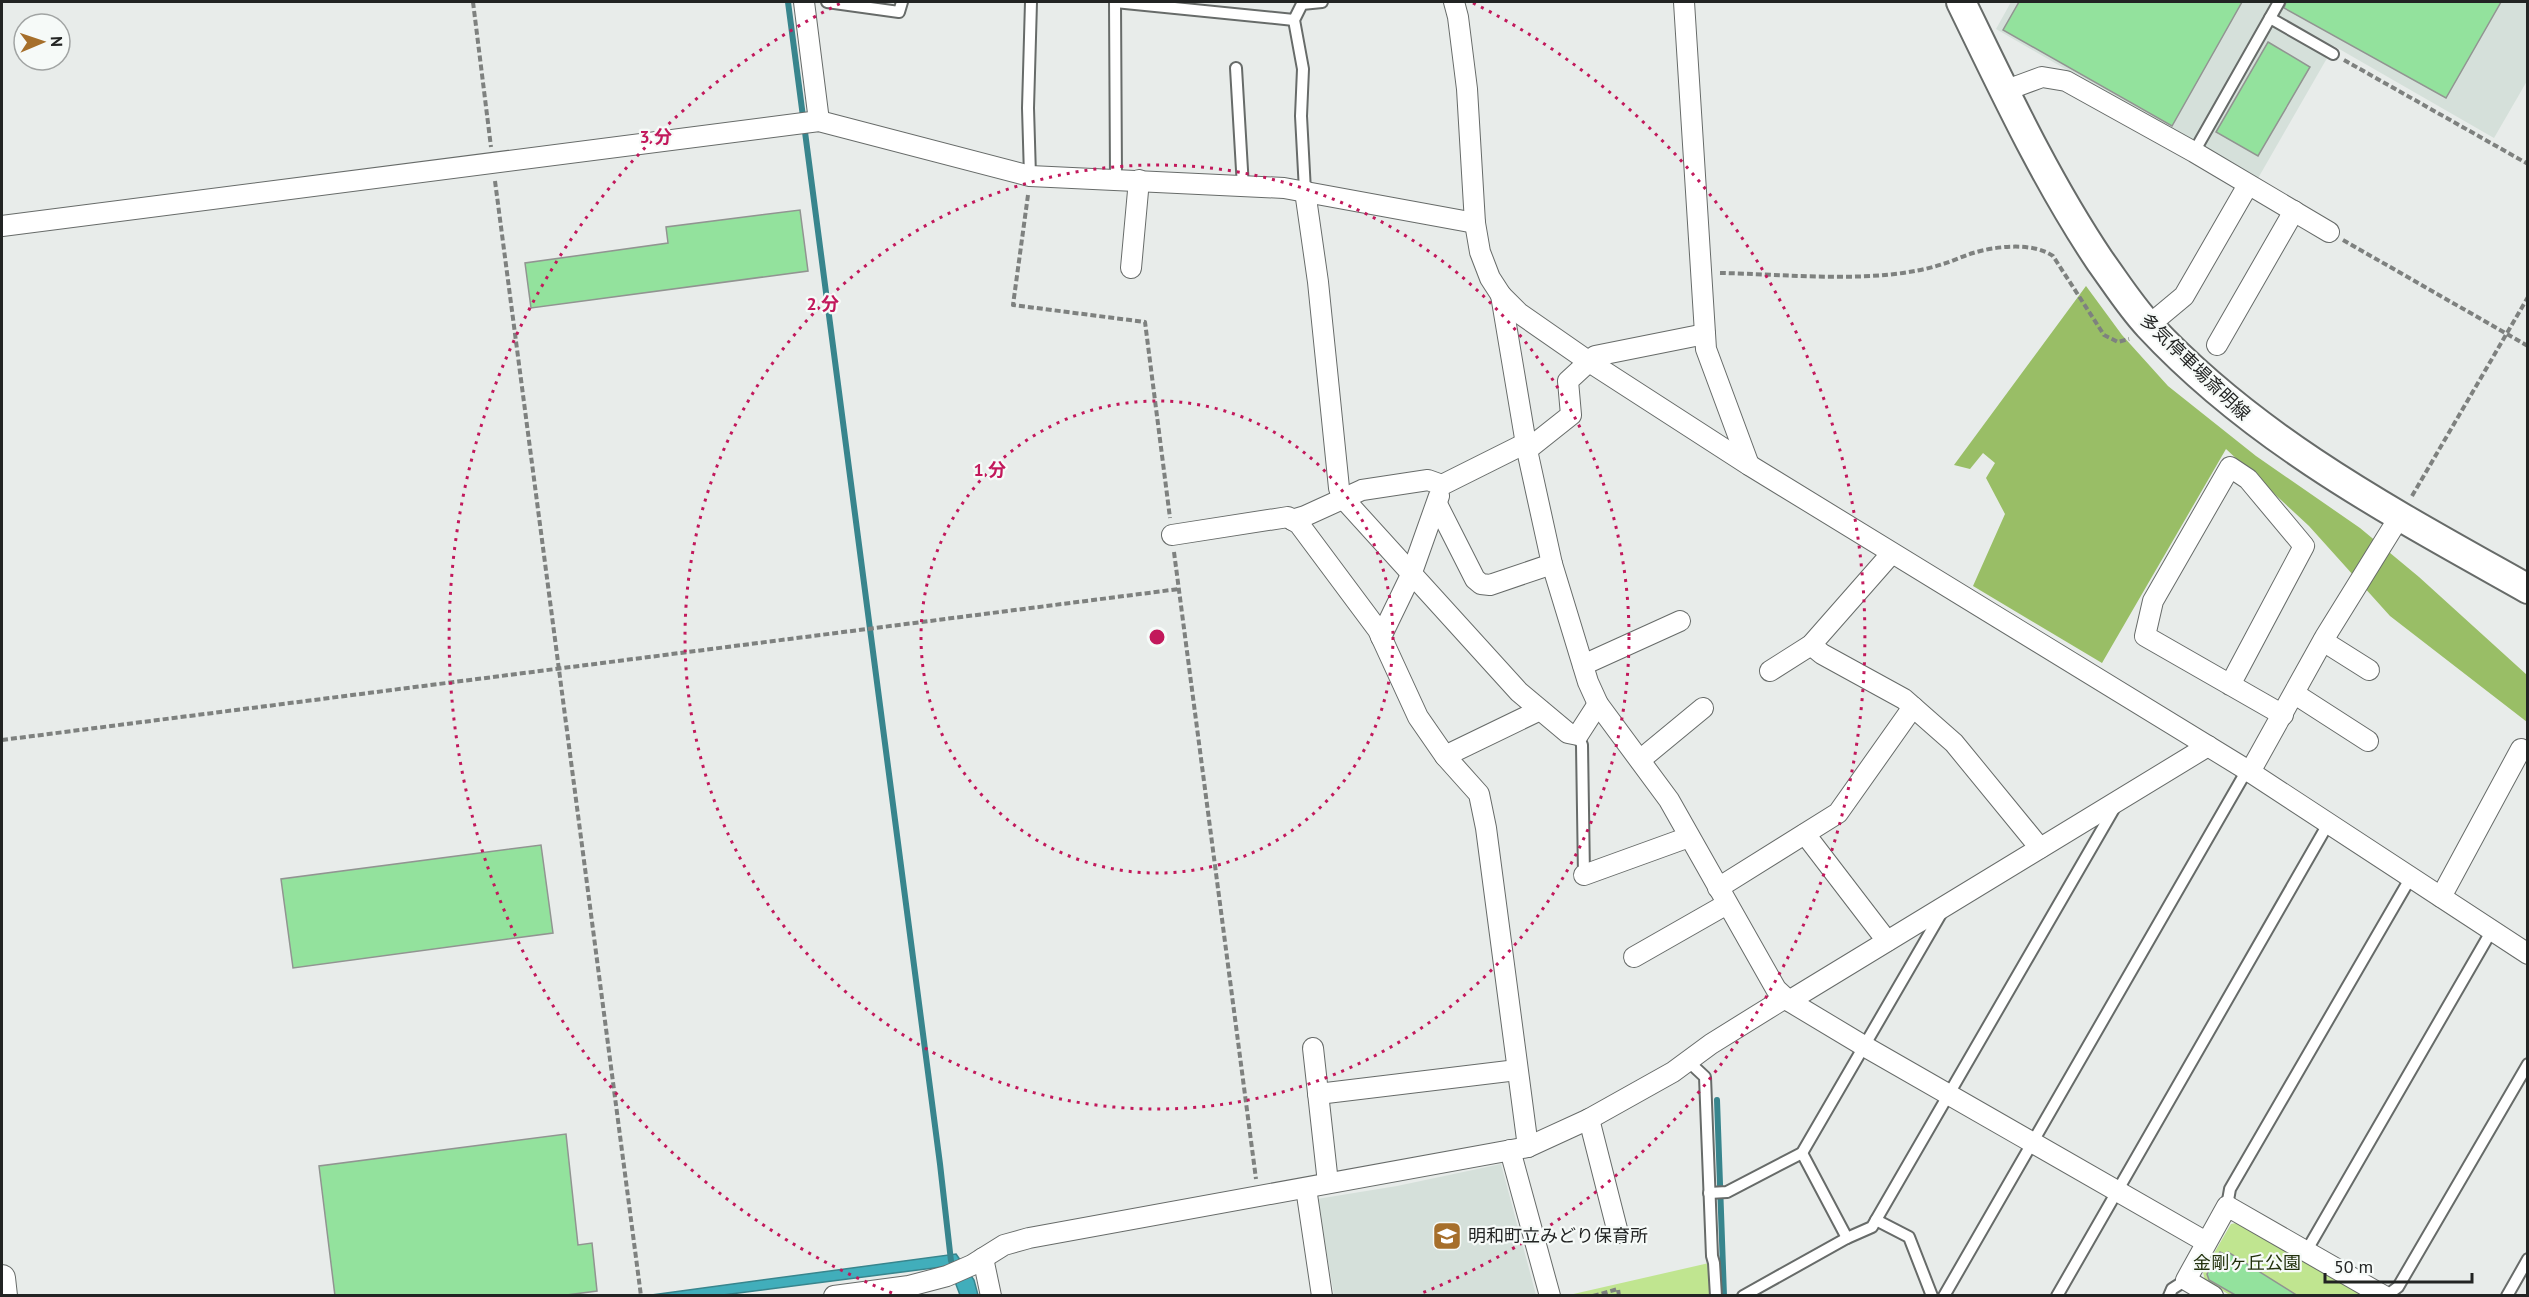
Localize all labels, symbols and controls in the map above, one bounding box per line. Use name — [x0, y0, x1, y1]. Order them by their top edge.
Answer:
north arrow — [12, 12, 72, 72]
text: N — [47, 36, 67, 47]
text: 3 分 — [640, 125, 672, 148]
text: 2 分 — [807, 292, 839, 315]
street label: 多気停車場斎明線 — [2136, 308, 2255, 425]
text: 1 分 — [974, 458, 1006, 481]
centre of rings — [1147, 627, 1167, 647]
school or university icon: 明和町立みどり保育所 — [1431, 1220, 1463, 1252]
place label: 明和町立みどり保育所 — [1468, 1224, 1648, 1247]
scale bar — [2325, 1246, 2472, 1284]
park label: 金剛ヶ丘公園 — [2193, 1251, 2301, 1274]
text: 50 m — [2334, 1255, 2373, 1278]

